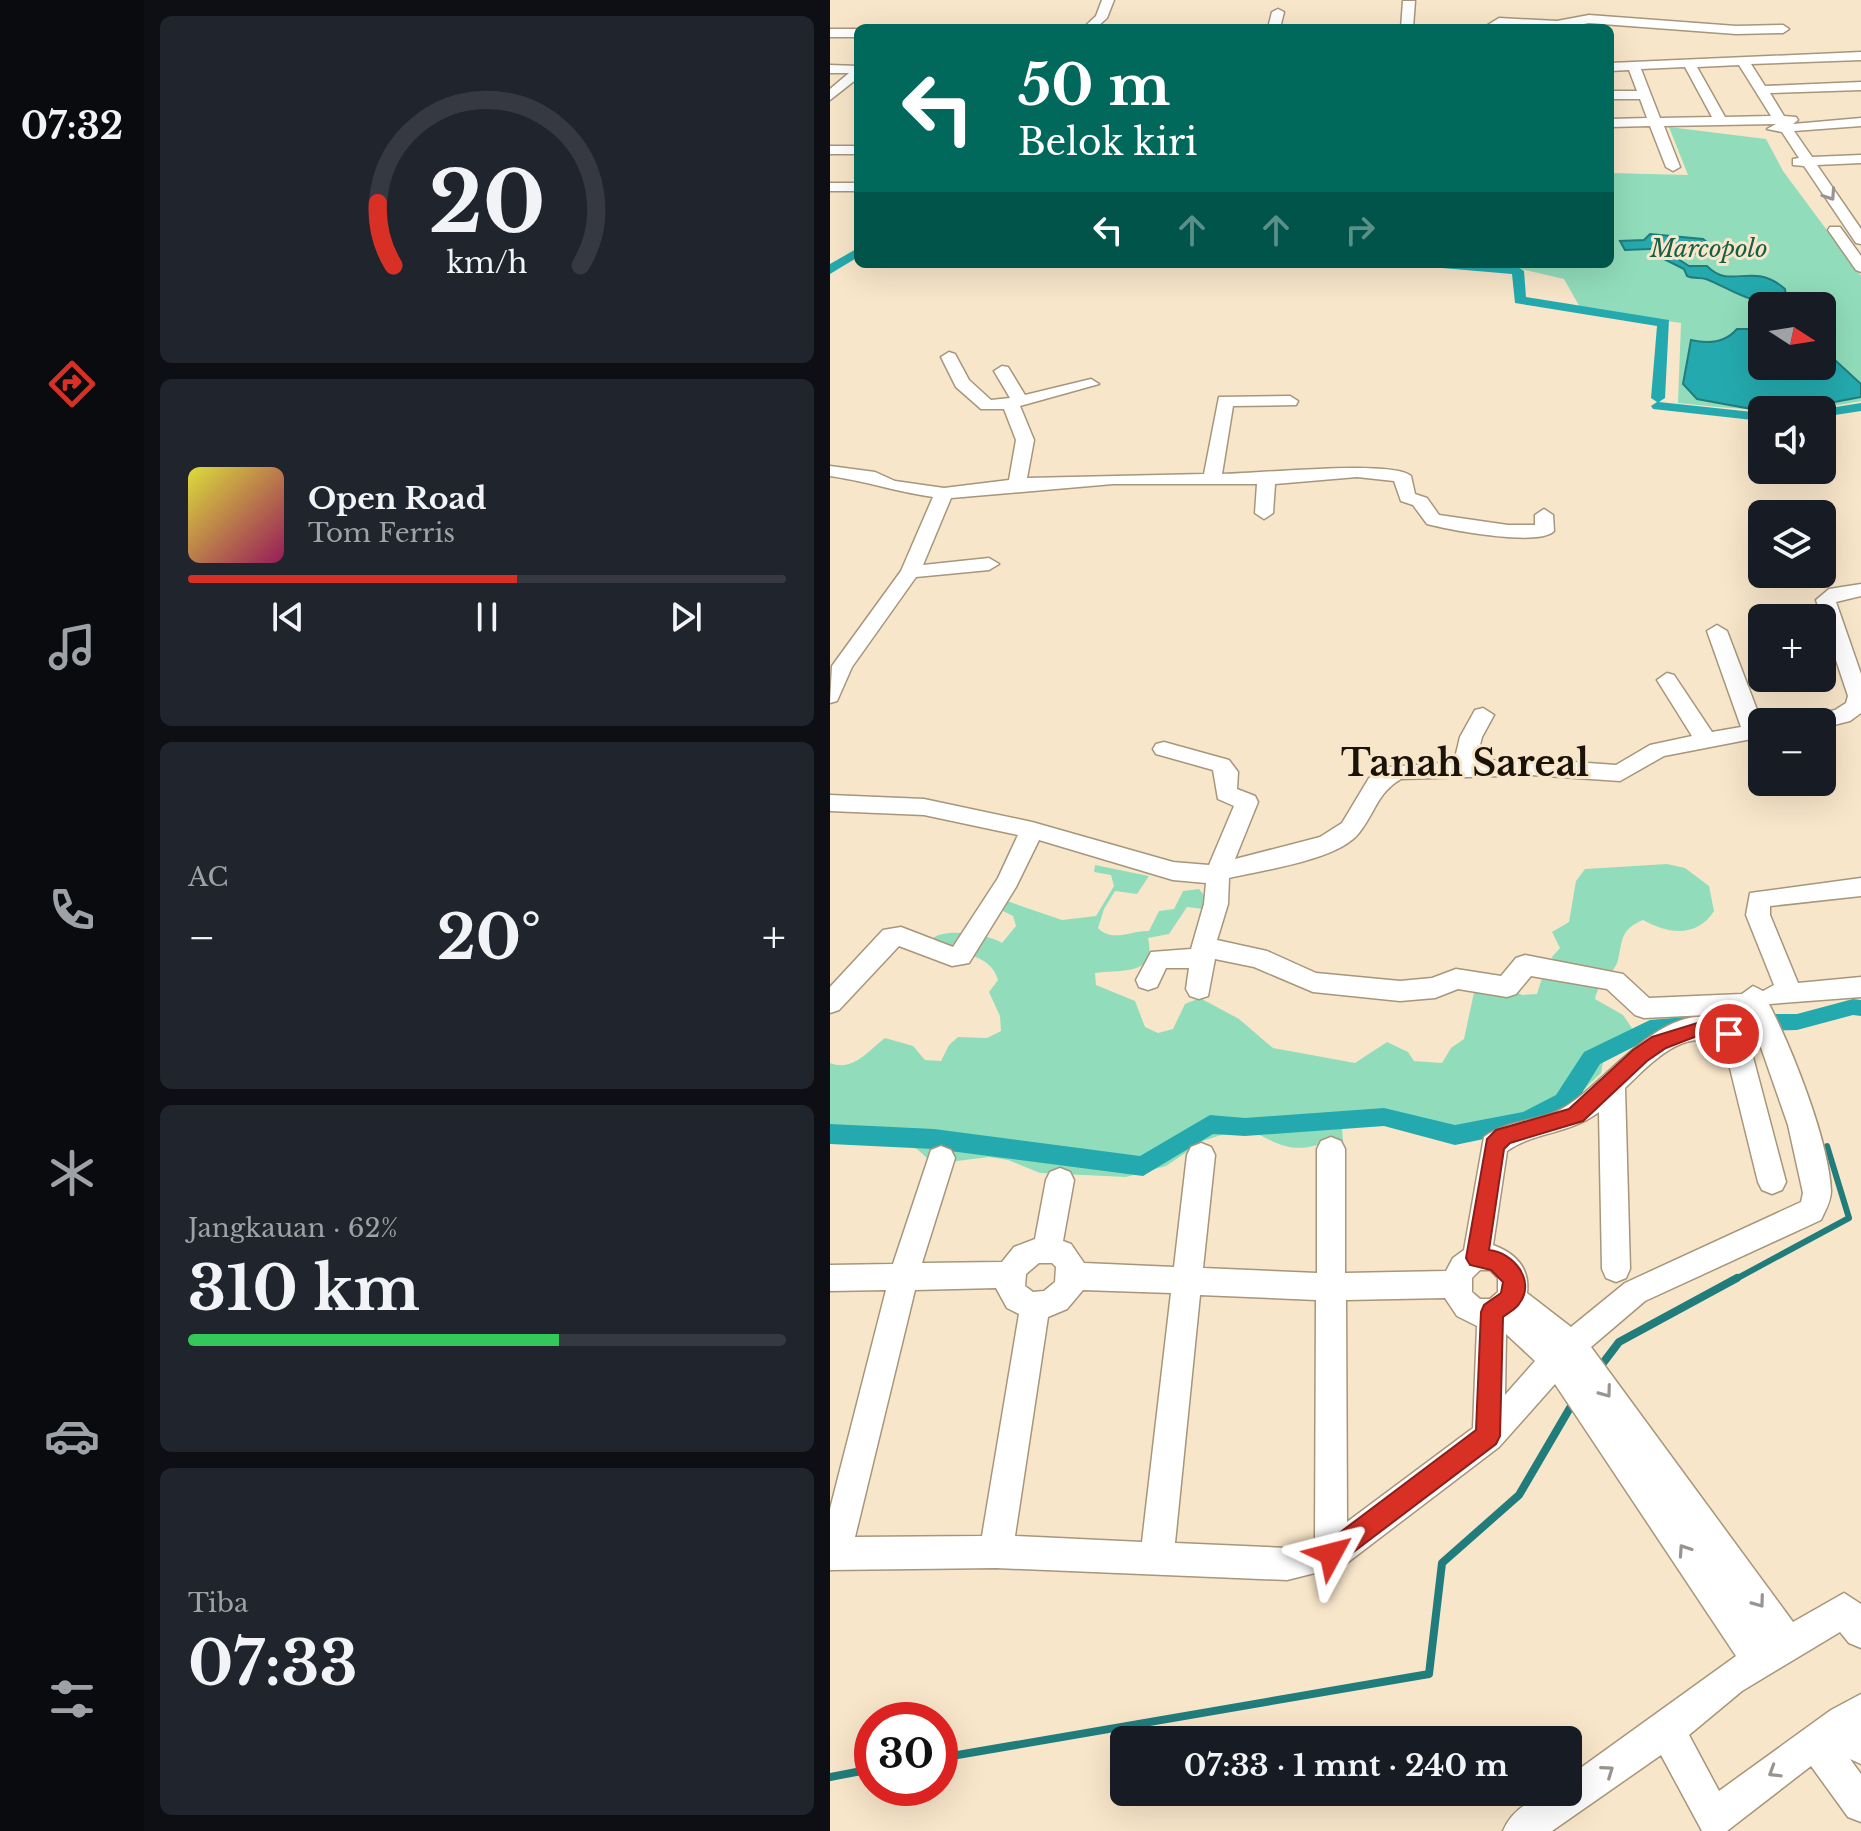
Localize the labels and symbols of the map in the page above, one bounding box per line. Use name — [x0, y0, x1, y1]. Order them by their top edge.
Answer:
one-way arrow — [1821, 186, 1836, 200]
park label: Marcopolo — [1649, 234, 1768, 263]
north arrow — [1748, 292, 1836, 380]
district label: Tanah Sareal — [1341, 741, 1589, 786]
pin — [1695, 1000, 1763, 1068]
one-way arrow — [1596, 1383, 1610, 1397]
position arrow — [1289, 1512, 1373, 1596]
one-way arrow — [1679, 1544, 1694, 1558]
one-way arrow — [1749, 1593, 1763, 1607]
speed limit sign: 30 — [854, 1702, 958, 1806]
one-way arrow — [1769, 1762, 1783, 1777]
one-way arrow — [1599, 1766, 1613, 1781]

